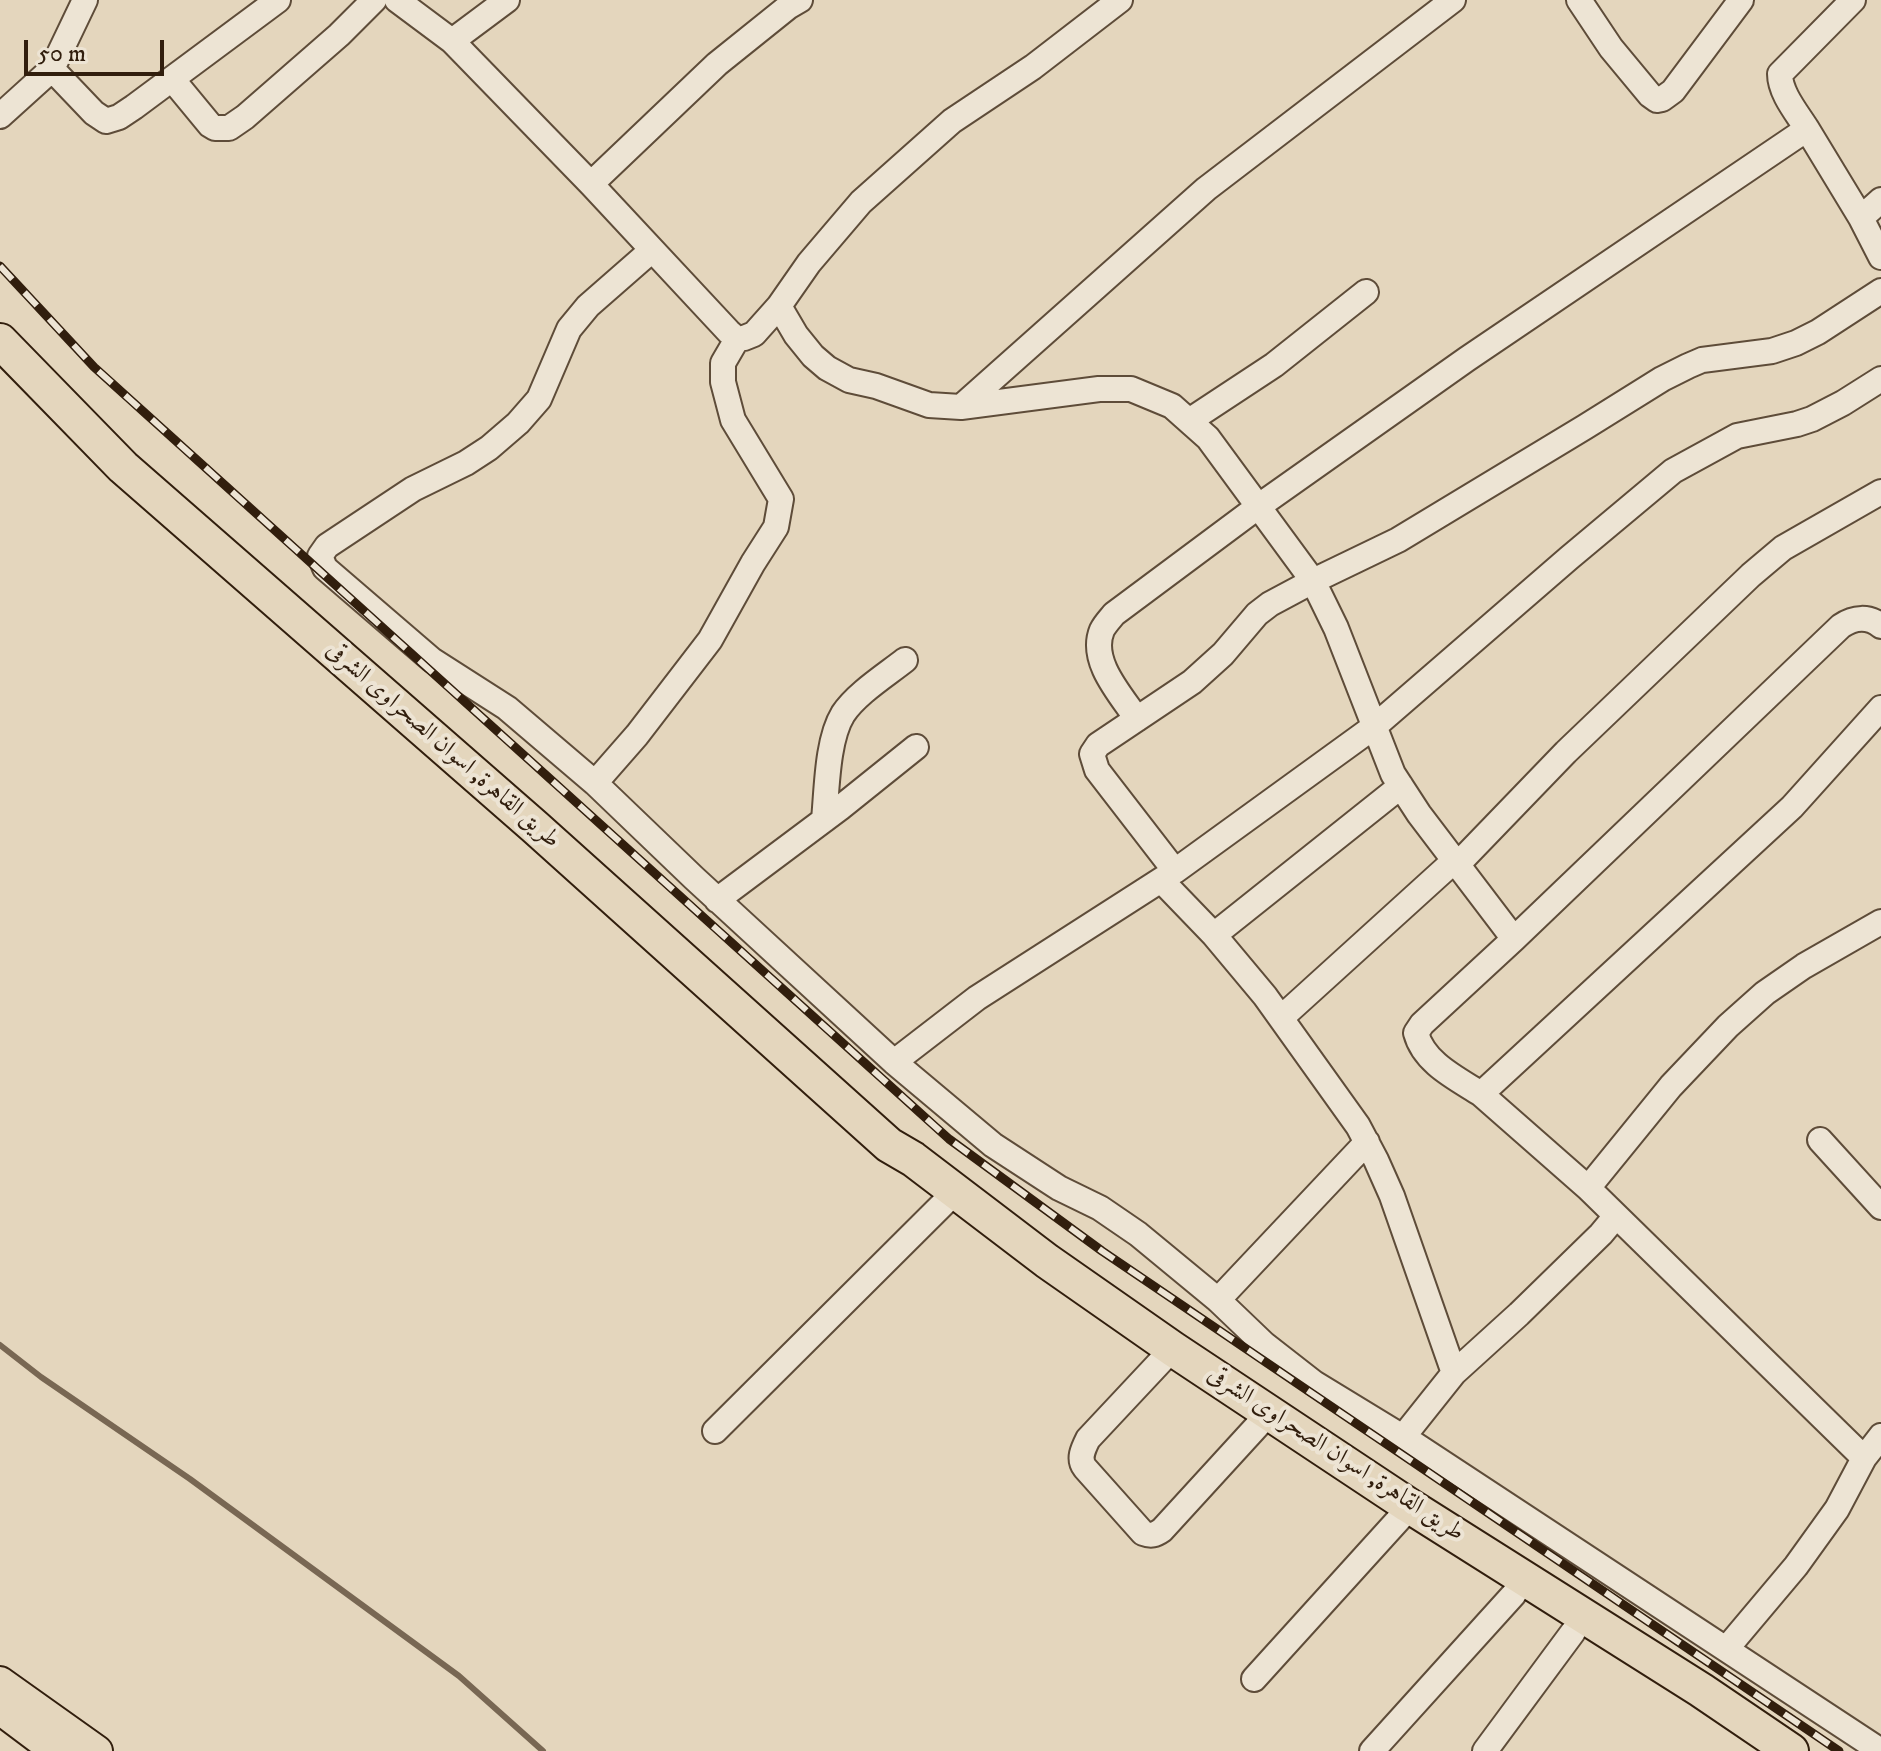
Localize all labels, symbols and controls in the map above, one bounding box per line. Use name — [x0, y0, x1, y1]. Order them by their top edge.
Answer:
scale bar — [28, 24, 168, 74]
text: 50 m — [38, 39, 86, 69]
street label: طريق القاهرة, اسوان الصحراوى الشرقى — [319, 637, 565, 855]
street label: طريق القاهرة, اسوان الصحراوى الشرقى — [1201, 1361, 1469, 1549]

